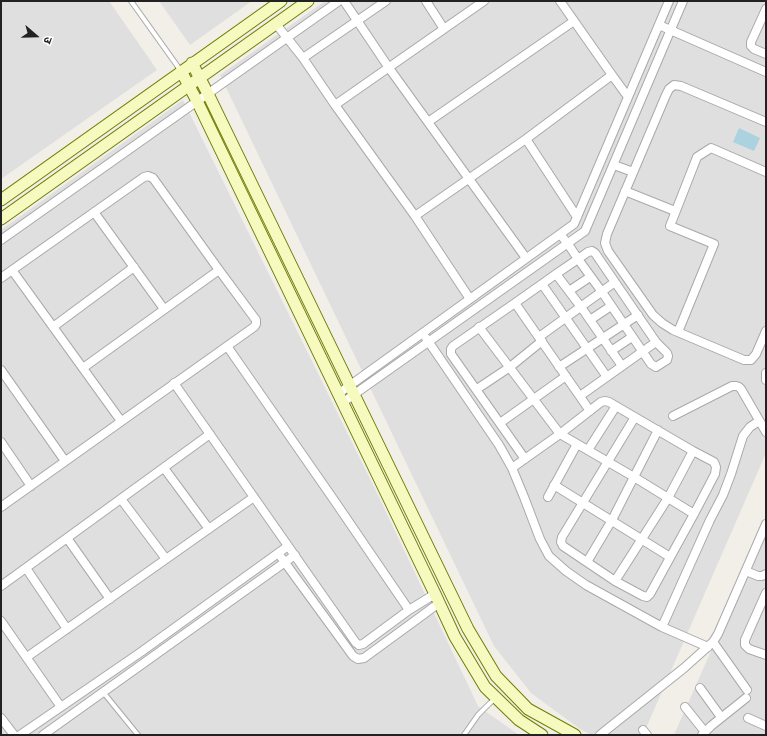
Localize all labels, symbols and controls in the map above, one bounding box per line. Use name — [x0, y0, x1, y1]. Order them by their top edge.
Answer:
north arrow — [16, 16, 56, 56]
text: उ — [41, 35, 55, 46]

